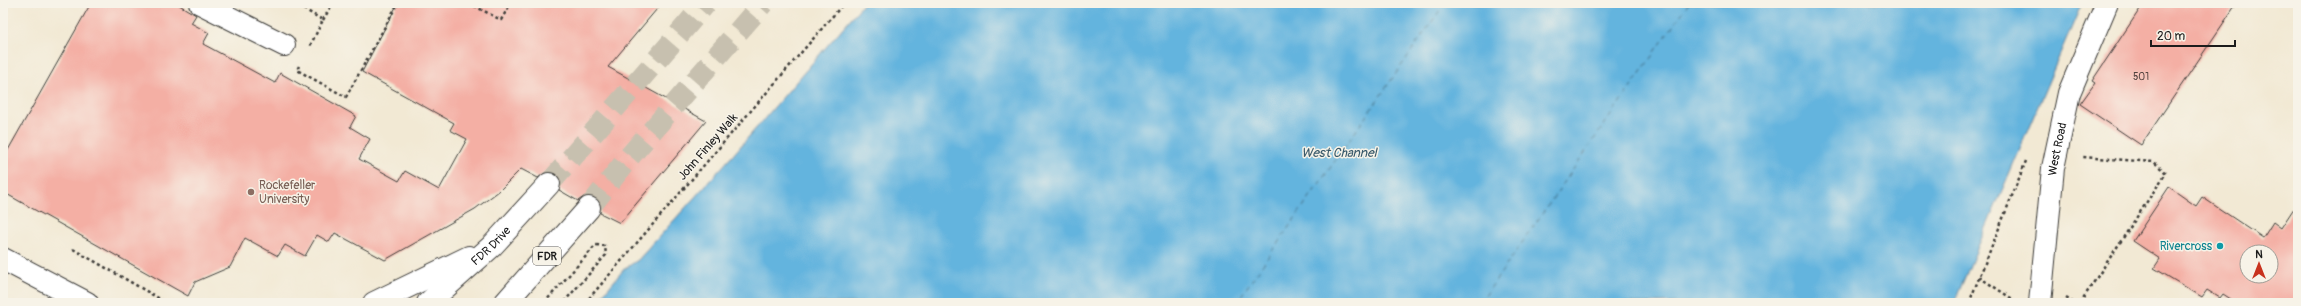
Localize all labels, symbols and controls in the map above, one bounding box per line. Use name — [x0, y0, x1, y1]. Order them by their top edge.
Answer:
scale bar — [2151, 22, 2235, 48]
text: 20 m — [2157, 29, 2186, 44]
house number: 501 — [2133, 71, 2149, 83]
street label: John Finley Walk — [675, 111, 741, 183]
street label: West Road — [2045, 121, 2070, 176]
water label: West Channel — [1301, 145, 1379, 161]
place label: Rockefeller University — [259, 178, 316, 207]
marker: Rockefeller University — [246, 187, 256, 197]
street label: FDR Drive — [468, 223, 514, 269]
place label: Rivercross — [2160, 239, 2213, 254]
marker: Rivercross — [2215, 241, 2225, 251]
north arrow — [2239, 244, 2279, 284]
road number: FDR — [533, 247, 561, 265]
text: N — [2255, 248, 2263, 261]

